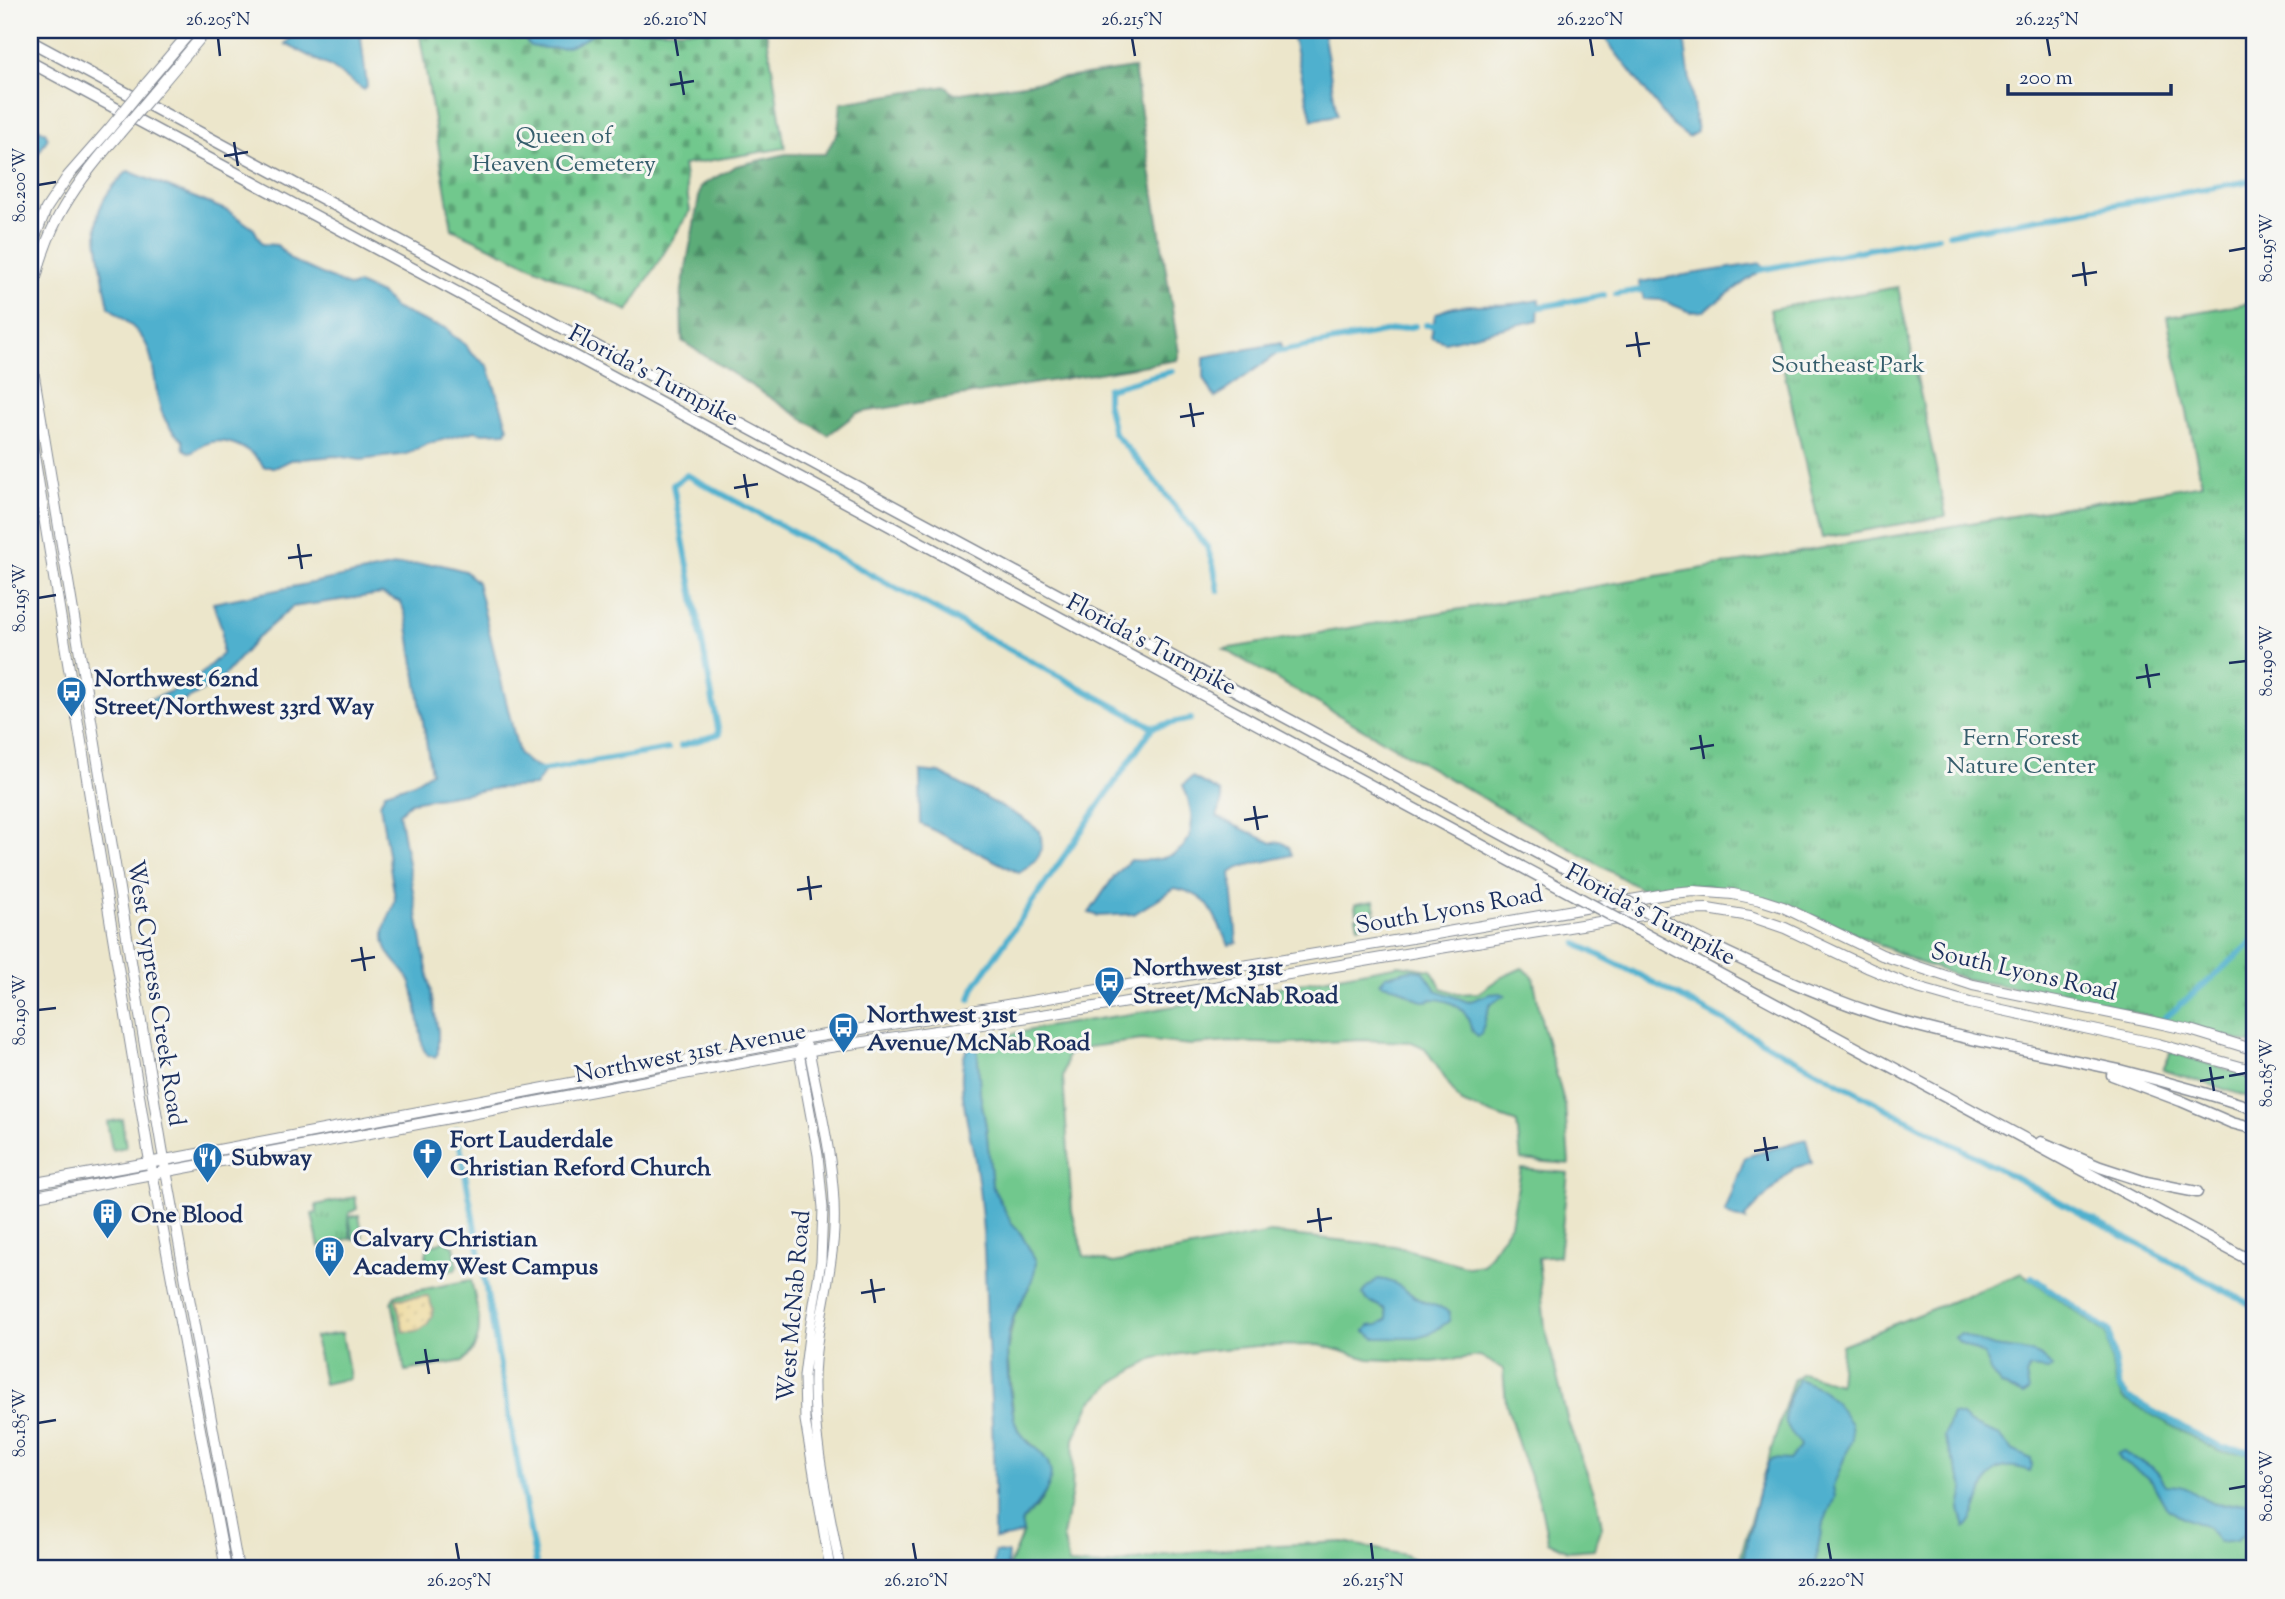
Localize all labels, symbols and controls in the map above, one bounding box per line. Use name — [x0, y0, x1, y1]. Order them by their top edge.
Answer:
text: 26.205°N — [186, 8, 250, 34]
text: 26.210°N — [643, 8, 707, 34]
text: 26.215°N — [1101, 8, 1163, 34]
text: 26.220°N — [1557, 8, 1623, 34]
text: 26.225°N — [2015, 8, 2079, 34]
scale bar — [2008, 52, 2171, 96]
text: 200 m — [2019, 64, 2073, 94]
park label: Queen of Heaven Cemetery — [472, 120, 656, 182]
text: 80.200°W — [8, 148, 34, 222]
text: 80.195°W — [2255, 214, 2281, 282]
street label: Florida's Turnpike — [562, 318, 744, 436]
park label: Southeast Park — [1771, 349, 1925, 383]
text: 80.195°W — [8, 564, 34, 632]
street label: Florida's Turnpike — [1060, 587, 1242, 705]
text: 80.190°W — [2255, 625, 2281, 697]
place label: Northwest 62nd Street/Northwest 33rd Way — [94, 663, 374, 725]
bus stop icon: Northwest 62nd Street/Northwest 33rd Way — [54, 675, 88, 719]
park label: Fern Forest Nature Center — [1946, 722, 2096, 784]
street label: Florida's Turnpike — [1559, 857, 1741, 975]
street label: West Cypress Creek Road — [117, 858, 193, 1129]
street label: South Lyons Road — [1353, 878, 1546, 944]
street label: South Lyons Road — [1927, 935, 2120, 1011]
place label: Northwest 31st Street/McNab Road — [1133, 952, 1339, 1014]
bus stop icon: Northwest 31st Street/McNab Road — [1093, 964, 1127, 1008]
text: 80.190°W — [8, 974, 34, 1046]
place label: Northwest 31st Avenue/McNab Road — [867, 999, 1091, 1061]
bus stop icon: Northwest 31st Avenue/McNab Road — [827, 1011, 861, 1055]
street label: Northwest 31st Avenue — [572, 1015, 809, 1093]
text: 80.185°W — [2255, 1039, 2281, 1107]
place label: Fort Lauderdale Christian Reford Church — [450, 1124, 712, 1186]
church icon: Fort Lauderdale Christian Reford Church — [410, 1136, 444, 1180]
restaurant icon: Subway — [191, 1140, 225, 1184]
place label: Subway — [231, 1142, 312, 1176]
building icon: One Blood — [91, 1197, 125, 1241]
place label: One Blood — [131, 1199, 243, 1233]
street label: West McNab Road — [770, 1208, 820, 1404]
place label: Calvary Christian Academy West Campus — [353, 1223, 598, 1285]
building icon: Calvary Christian Academy West Campus — [313, 1235, 347, 1279]
text: 80.185°W — [8, 1389, 34, 1457]
text: 80.180°W — [2255, 1450, 2281, 1522]
text: 26.205°N — [427, 1569, 491, 1595]
text: 26.210°N — [884, 1569, 948, 1595]
text: 26.215°N — [1342, 1569, 1404, 1595]
text: 26.220°N — [1798, 1569, 1864, 1595]

